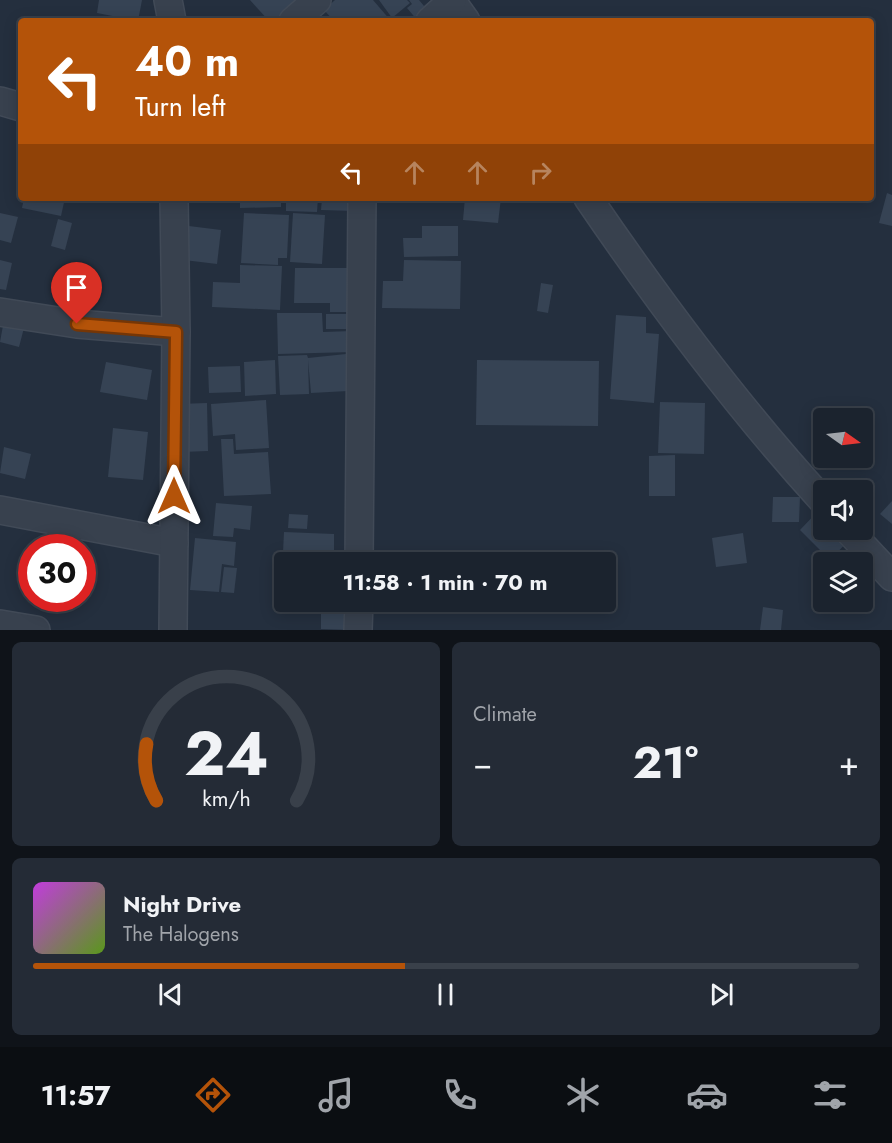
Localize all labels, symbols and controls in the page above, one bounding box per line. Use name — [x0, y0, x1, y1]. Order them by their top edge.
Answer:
text: 40 m — [135, 31, 239, 92]
icon: left — [36, 42, 114, 120]
text: Turn left — [135, 87, 225, 126]
icon: left — [335, 156, 368, 189]
icon: ahead — [398, 156, 431, 189]
icon: ahead — [461, 156, 494, 189]
icon: right — [524, 156, 557, 189]
pin — [51, 262, 102, 324]
icon: arrive — [60, 271, 93, 304]
north arrow — [813, 408, 873, 468]
map controls — [813, 408, 873, 612]
position arrow — [142, 464, 206, 528]
button: sound — [813, 480, 873, 540]
speed limit sign: 30 — [18, 534, 96, 612]
button: layers — [813, 552, 873, 612]
text: 11:58 · 1 min · 70 m — [342, 566, 548, 598]
text: Climate — [473, 700, 537, 729]
text: 24 — [184, 708, 268, 798]
text: 21° — [633, 730, 698, 795]
text: − — [473, 740, 492, 787]
text: + — [839, 740, 859, 787]
text: km/h — [202, 783, 250, 814]
text: Night Drive — [123, 888, 241, 920]
text: The Halogens — [123, 920, 239, 949]
icon: previous — [154, 978, 187, 1011]
icon: pause — [429, 978, 462, 1011]
icon: next — [705, 978, 738, 1011]
icon: directions — [192, 1074, 234, 1116]
icon: music — [315, 1074, 357, 1116]
icon: phone — [439, 1074, 481, 1116]
icon: climate — [562, 1074, 604, 1116]
icon: car — [686, 1074, 728, 1116]
icon: filters — [809, 1074, 851, 1116]
text: 11:57 — [41, 1076, 111, 1115]

